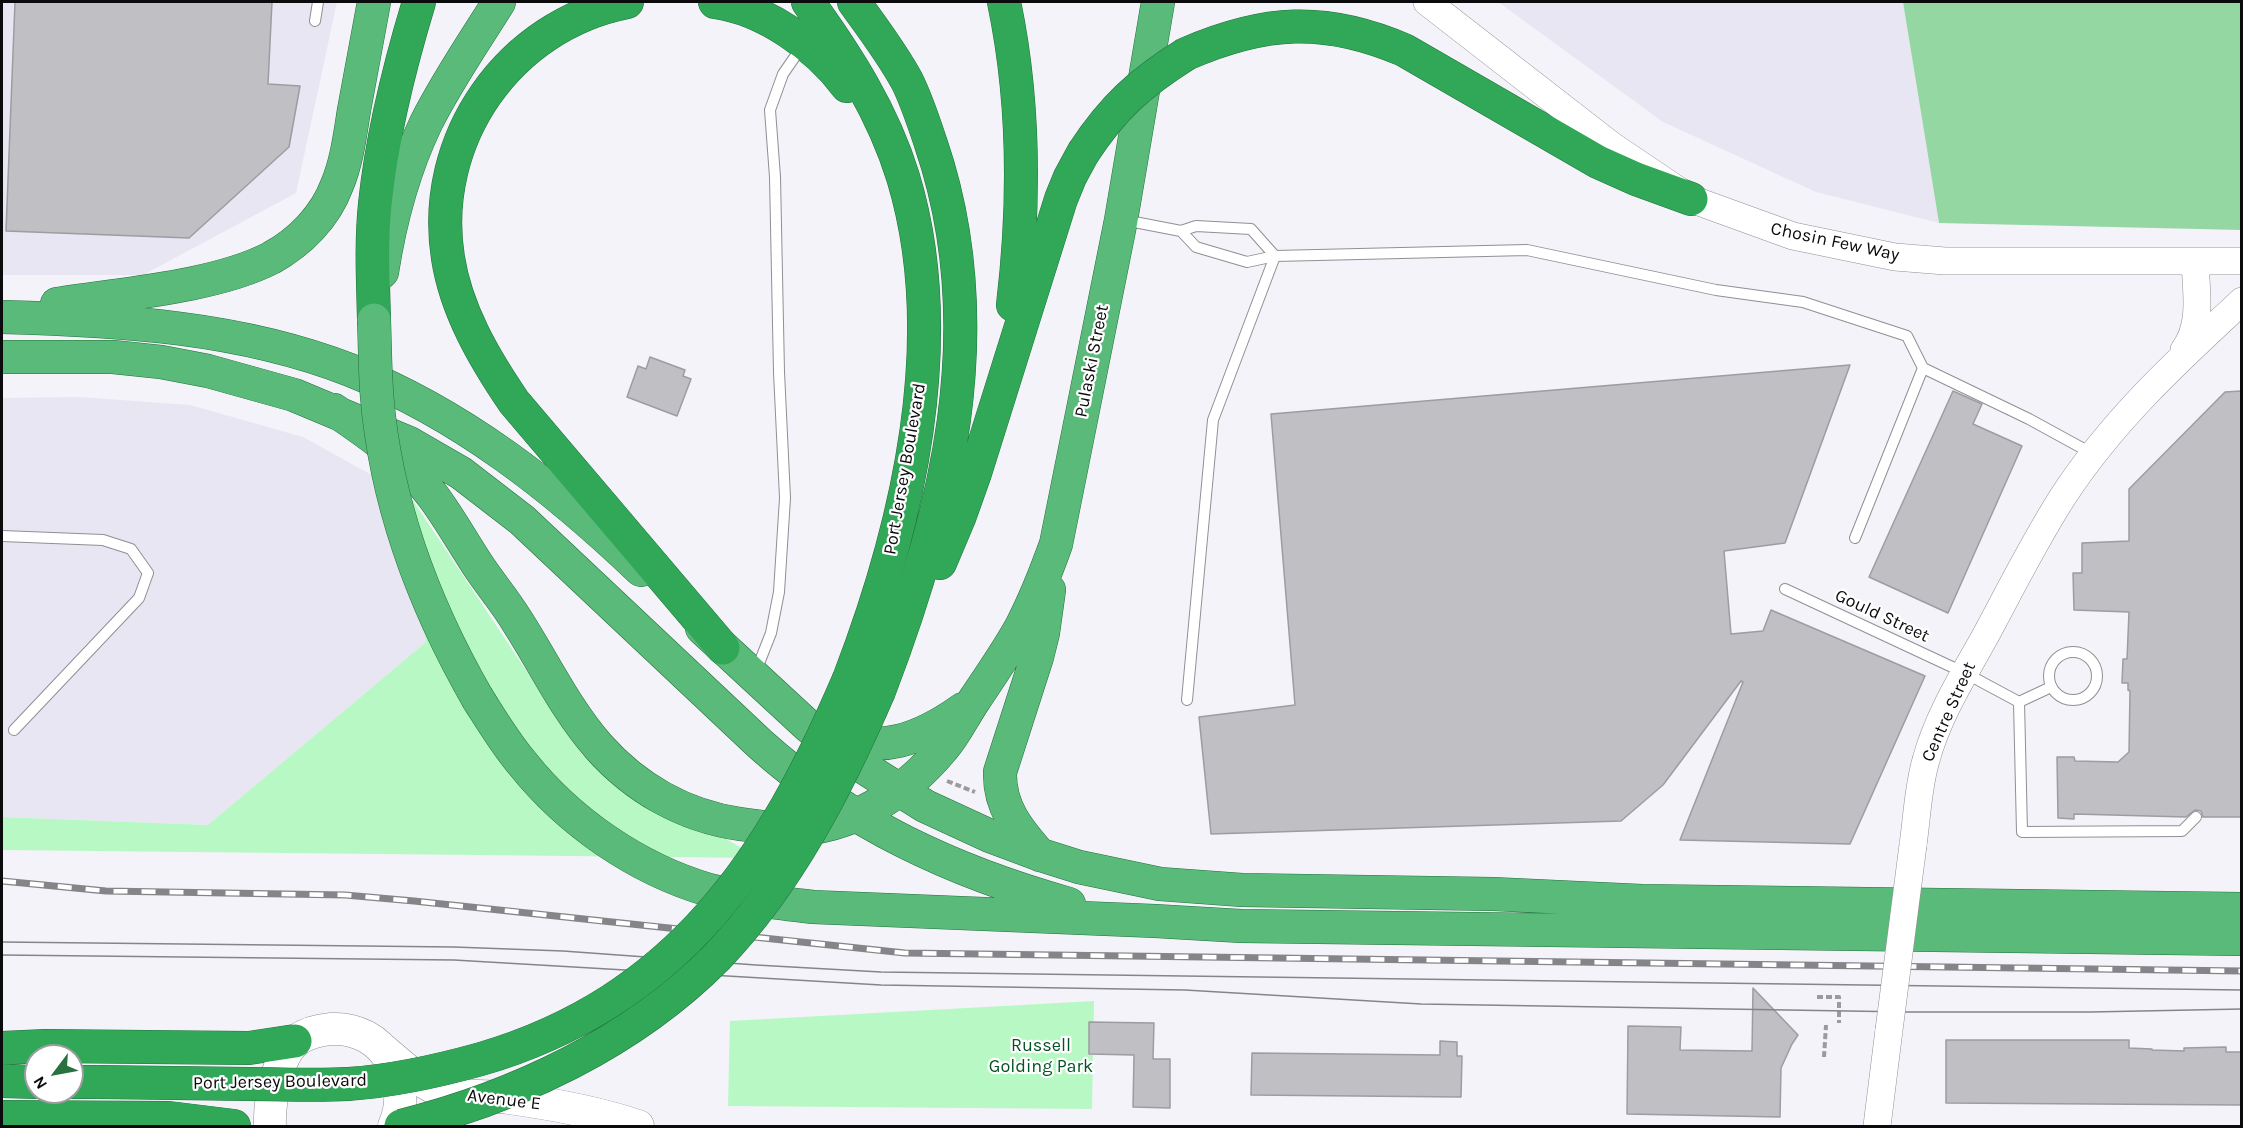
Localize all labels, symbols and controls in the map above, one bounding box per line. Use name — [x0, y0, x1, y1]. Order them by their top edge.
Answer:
street label: Chosin Few Way — [1769, 218, 1901, 266]
street label: Pulaski Street — [1070, 303, 1114, 419]
street label: Port Jersey Boulevard — [879, 381, 931, 557]
street label: Gould Street — [1831, 585, 1933, 647]
street label: Centre Street — [1917, 659, 1981, 765]
park label: Russell Golding Park — [989, 1035, 1093, 1078]
north arrow — [24, 1044, 84, 1104]
street label: Port Jersey Boulevard — [193, 1070, 367, 1094]
text: N — [29, 1073, 51, 1093]
street label: Avenue E — [466, 1085, 542, 1115]

